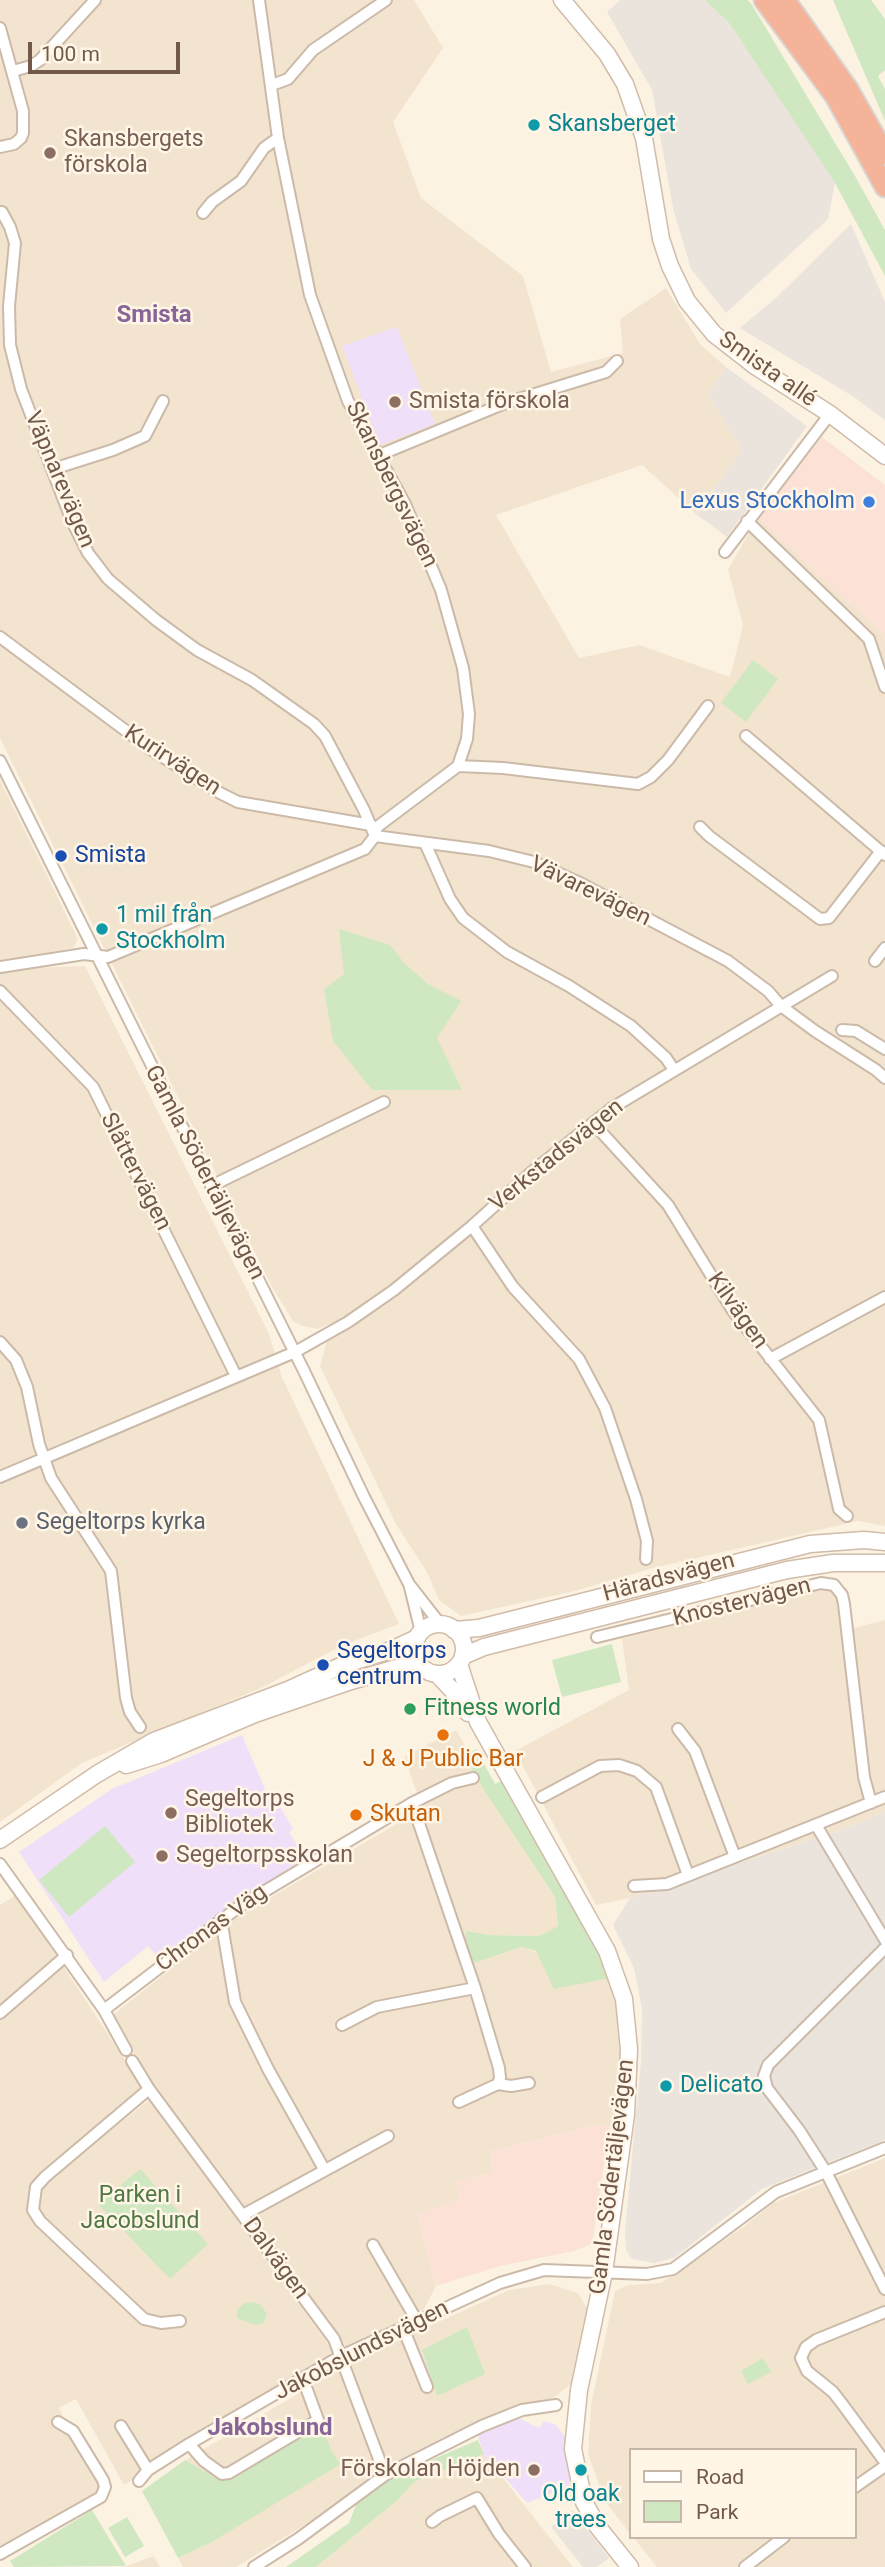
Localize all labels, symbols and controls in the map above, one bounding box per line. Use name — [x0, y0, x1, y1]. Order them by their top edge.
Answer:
scale bar — [32, 28, 184, 72]
text: 100 m — [41, 42, 100, 66]
place label: Skansberget — [548, 111, 676, 139]
marker: Skansberget — [526, 117, 542, 133]
place label: Skansbergets förskola — [64, 126, 204, 180]
marker: Skansbergets förskola — [42, 145, 58, 161]
district label: Smista — [116, 302, 192, 330]
street label: Smista allé — [713, 326, 821, 414]
place label: Smista förskola — [409, 388, 570, 416]
marker: Smista förskola — [387, 394, 403, 410]
street label: Skansbergsvägen — [339, 398, 443, 572]
street label: Väpnarevägen — [18, 408, 100, 552]
place label: Lexus Stockholm — [679, 488, 855, 516]
marker: Lexus Stockholm — [861, 494, 877, 510]
street label: Kurirvägen — [119, 720, 225, 802]
place label: Smista — [75, 842, 146, 870]
marker: Smista — [53, 848, 69, 864]
street label: Vävarevägen — [525, 851, 655, 933]
place label: 1 mil från Stockholm — [116, 902, 225, 956]
marker: 1 mil från Stockholm — [94, 921, 110, 937]
street label: Gamla Södertäljevägen — [138, 1061, 270, 1285]
street label: Verkstadsvägen — [485, 1094, 629, 1218]
street label: Slåttervägen — [94, 1109, 176, 1235]
street label: Kilvägen — [701, 1267, 773, 1355]
place label: Segeltorps kyrka — [36, 1509, 206, 1537]
marker: Segeltorps kyrka — [14, 1515, 30, 1531]
street label: Häradsvägen — [600, 1547, 738, 1609]
street label: Knostervägen — [670, 1573, 814, 1633]
place label: Segeltorps centrum — [337, 1638, 447, 1692]
marker: Segeltorps centrum — [315, 1657, 331, 1673]
place label: Fitness world — [424, 1695, 561, 1723]
marker: Fitness world — [402, 1701, 418, 1717]
marker: J & J Public Bar — [435, 1727, 451, 1743]
place label: J & J Public Bar — [363, 1746, 523, 1774]
place label: Segeltorps Bibliotek — [185, 1786, 295, 1840]
place label: Skutan — [370, 1801, 441, 1829]
marker: Segeltorps Bibliotek — [163, 1805, 179, 1821]
marker: Skutan — [348, 1807, 364, 1823]
place label: Segeltorpsskolan — [176, 1842, 353, 1870]
marker: Segeltorpsskolan — [154, 1848, 170, 1864]
street label: Chronas Väg — [151, 1879, 273, 1979]
street label: Gamla Södertäljevägen — [585, 2058, 641, 2296]
place label: Delicato — [680, 2072, 763, 2100]
marker: Delicato — [658, 2078, 674, 2094]
park label: Parken i Jacobslund — [80, 2182, 200, 2236]
street label: Dalvägen — [236, 2213, 314, 2305]
street label: Jakobslundsvägen — [270, 2295, 454, 2407]
district label: Jakobslund — [207, 2415, 333, 2443]
legend — [630, 2448, 857, 2539]
place label: Förskolan Höjden — [341, 2456, 520, 2484]
marker: Förskolan Höjden — [526, 2462, 542, 2478]
marker: Old oak trees — [573, 2462, 589, 2478]
text: Road — [696, 2465, 744, 2489]
place label: Old oak trees — [542, 2481, 620, 2535]
text: Park — [696, 2500, 738, 2524]

